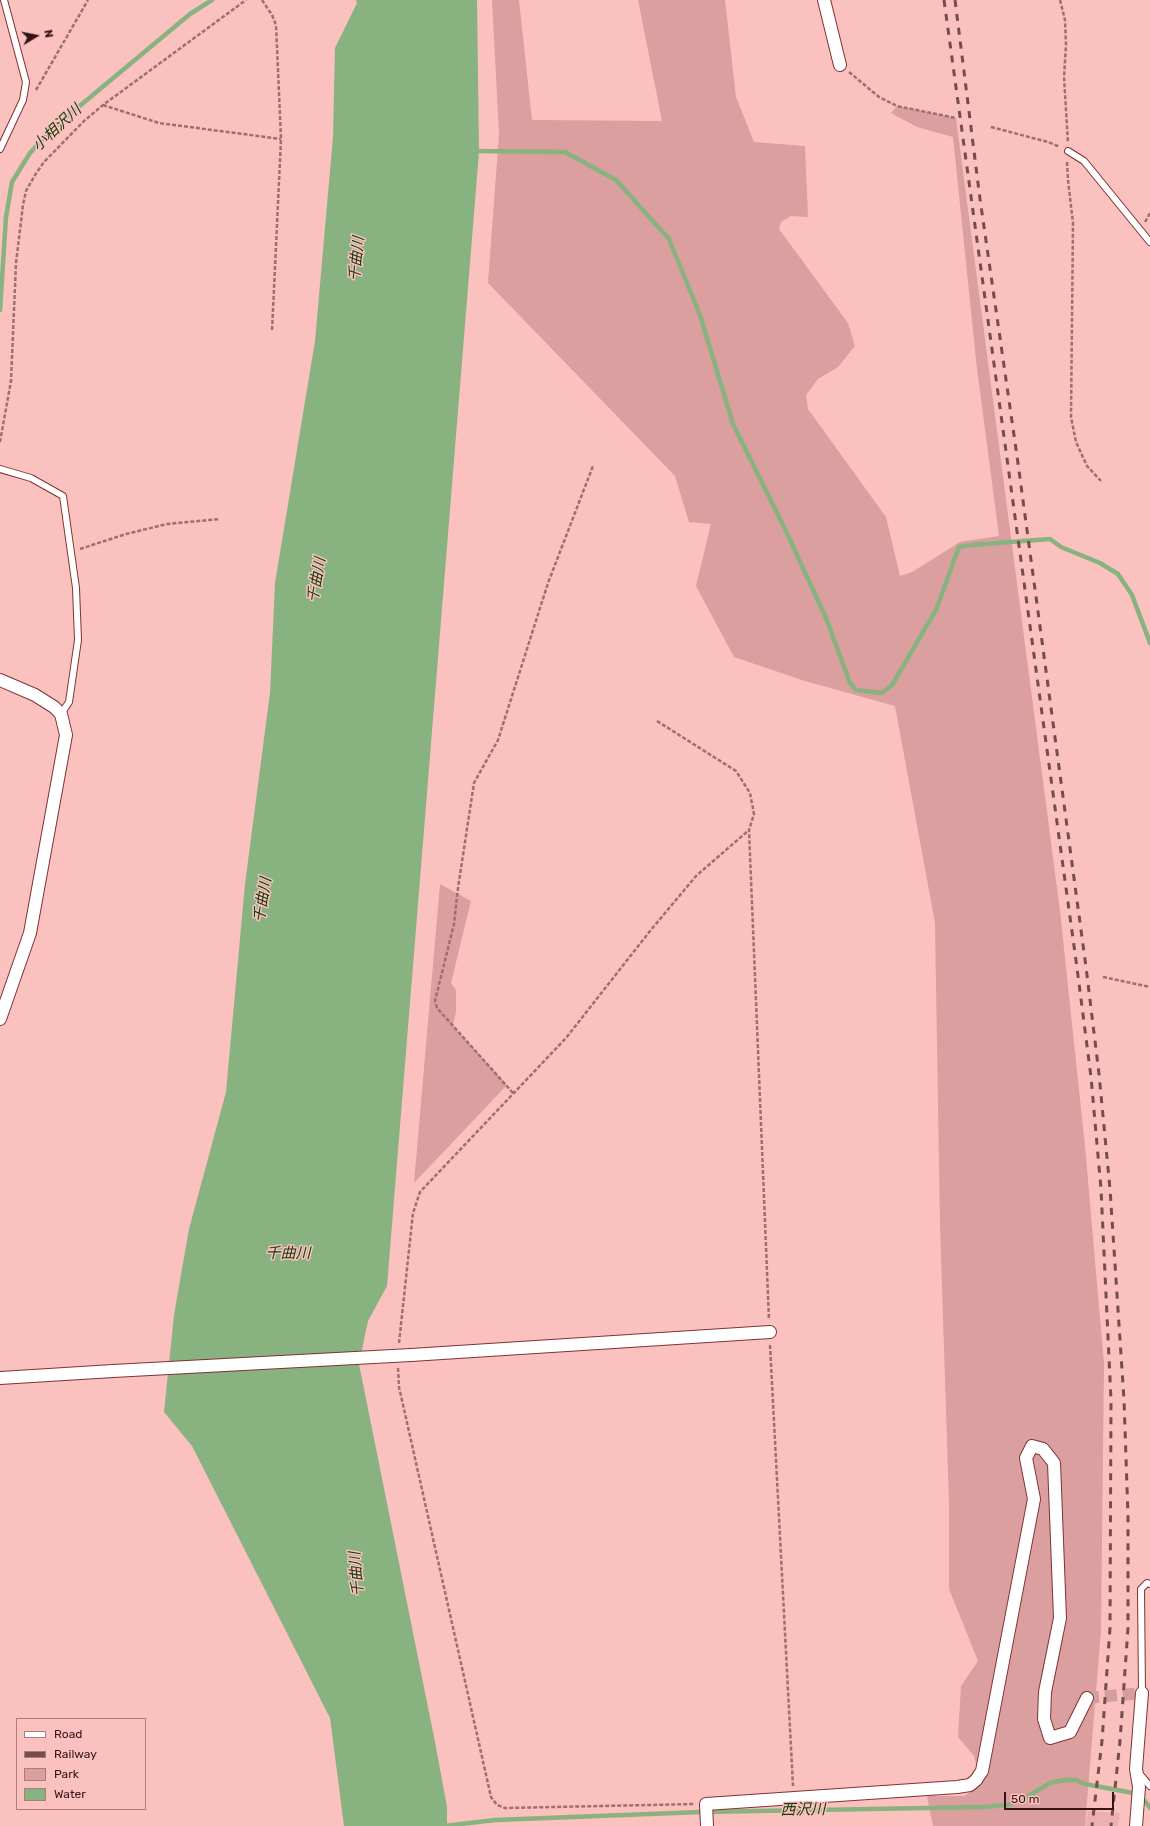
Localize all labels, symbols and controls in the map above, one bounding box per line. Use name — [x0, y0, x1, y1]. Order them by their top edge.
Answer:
north arrow — [16, 16, 56, 56]
text: N — [41, 29, 55, 39]
water label: 小相沢川 — [29, 101, 85, 155]
water label: 千曲川 — [346, 236, 368, 282]
water label: 千曲川 — [304, 556, 330, 604]
water label: 千曲川 — [251, 876, 275, 924]
water label: 千曲川 — [266, 1245, 310, 1263]
water label: 千曲川 — [346, 1551, 368, 1597]
legend — [16, 1718, 146, 1810]
text: Road — [54, 1727, 82, 1741]
text: Railway — [54, 1747, 97, 1761]
text: Park — [54, 1767, 79, 1781]
scale bar — [1006, 1784, 1116, 1810]
text: Water — [54, 1787, 86, 1801]
text: 50 m — [1011, 1792, 1039, 1806]
water label: 西沢川 — [780, 1801, 826, 1819]

